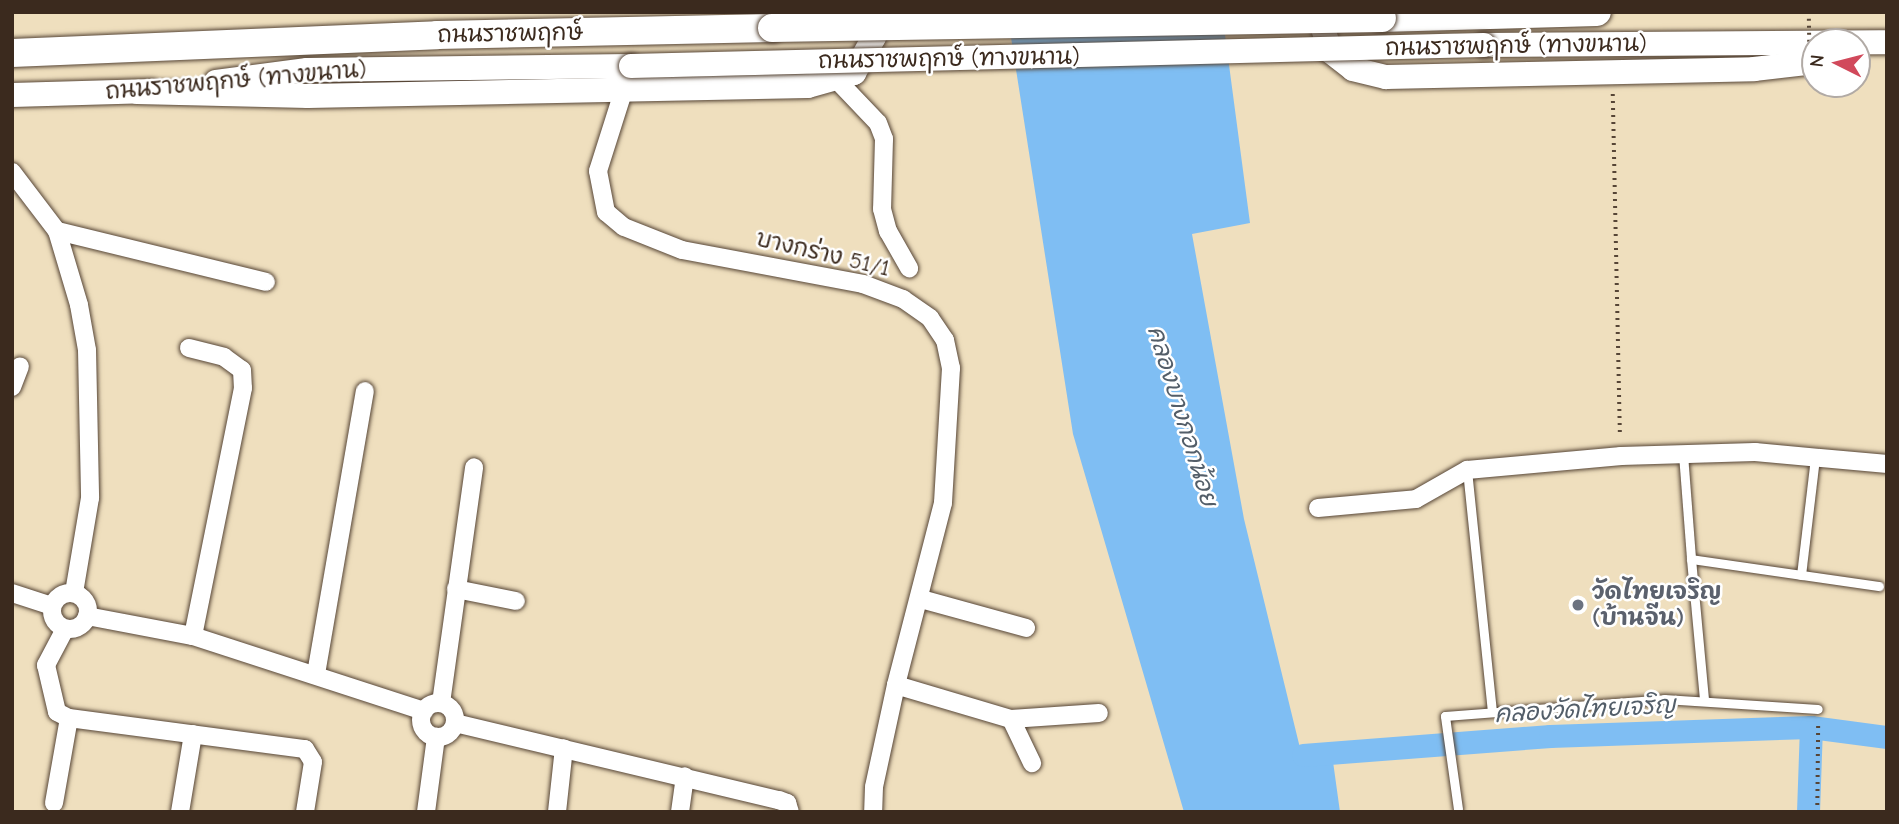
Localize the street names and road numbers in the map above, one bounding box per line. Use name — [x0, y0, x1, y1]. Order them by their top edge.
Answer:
street label: ถนนราชพฤกษ์ — [437, 19, 583, 49]
street label: ถนนราชพฤกษ์ (ทางขนาน) — [1385, 30, 1647, 62]
street label: ถนนราชพฤกษ์ (ทางขนาน) — [818, 43, 1080, 75]
street label: ถนนราชพฤกษ์ (ทางขนาน) — [104, 56, 368, 106]
street label: บางกร่าง 51/1 — [753, 225, 893, 283]

